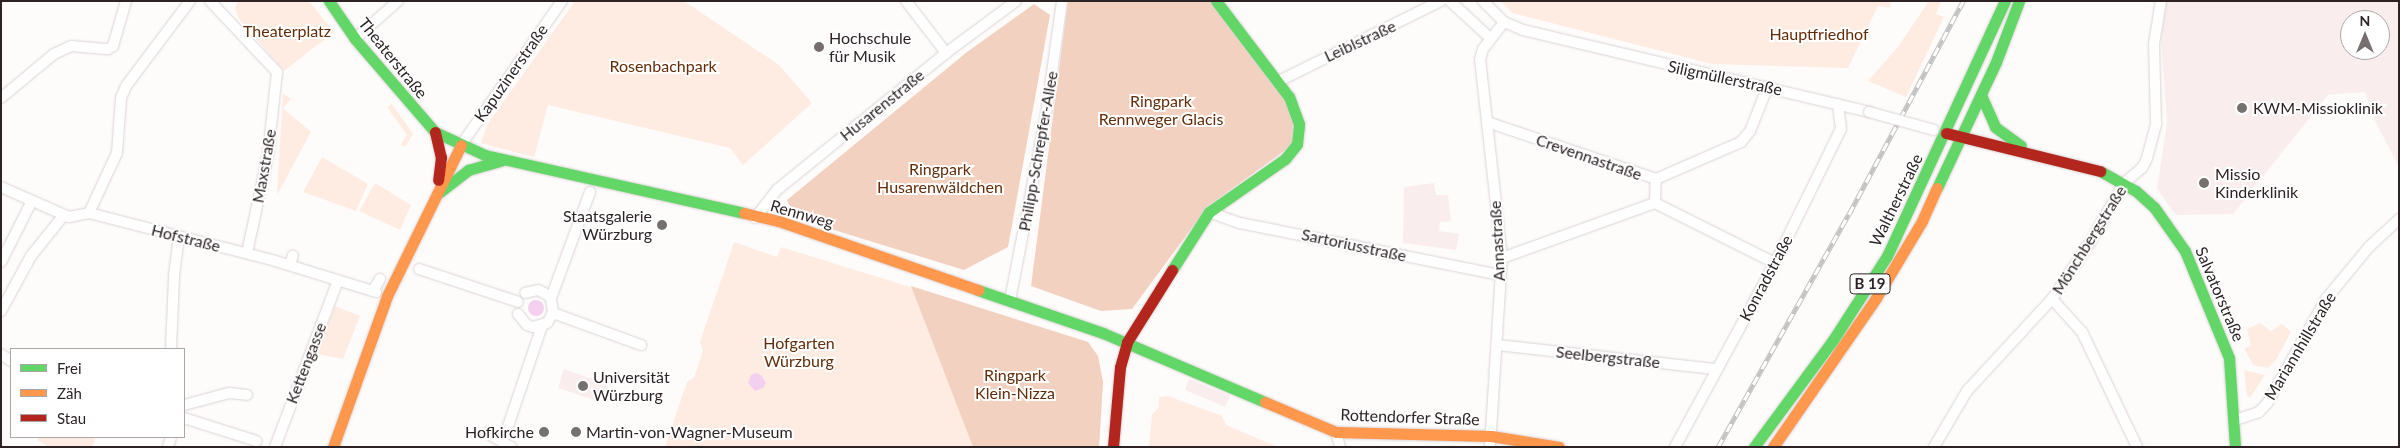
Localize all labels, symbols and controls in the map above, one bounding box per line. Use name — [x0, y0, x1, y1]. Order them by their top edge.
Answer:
north arrow — [2340, 10, 2390, 60]
text: N — [2360, 12, 2370, 29]
street label: Theaterstraße — [355, 14, 431, 102]
street label: Leiblstraße — [1321, 16, 1399, 66]
park label: Theaterplatz — [243, 21, 331, 41]
street label: Kapuzinerstraße — [470, 21, 552, 125]
park label: Hauptfriedhof — [1769, 24, 1869, 44]
place label: Hochschule für Musik — [829, 28, 911, 66]
marker: Hochschule für Musik — [813, 41, 825, 53]
park label: Rosenbachpark — [609, 56, 717, 76]
street label: Siligmüllerstraße — [1666, 57, 1784, 99]
street label: Husarenstraße — [836, 65, 928, 145]
street label: Philipp-Schrepfer-Allee — [1014, 69, 1062, 233]
park label: Ringpark Rennweger Glacis — [1099, 91, 1223, 129]
place label: KWM-Missioklinik — [2253, 98, 2383, 118]
marker: KWM-Missioklinik — [2235, 101, 2249, 115]
street label: Maxstraße — [248, 128, 280, 204]
street label: Crevennastraße — [1534, 130, 1644, 184]
street label: Waltherstraße — [1865, 151, 1927, 249]
park label: Ringpark Husarenwäldchen — [877, 159, 1003, 197]
place label: Missio Kinderklinik — [2215, 164, 2298, 202]
marker: Missio Kinderklinik — [2197, 176, 2211, 190]
street label: Mönchbergstraße — [2048, 182, 2130, 298]
street label: Rennweg — [768, 196, 836, 232]
street label: Annastraße — [1485, 200, 1509, 282]
place label: Staatsgalerie Würzburg — [563, 206, 652, 244]
marker: Staatsgalerie Würzburg — [656, 219, 668, 231]
street label: Hofstraße — [149, 220, 223, 256]
street label: Sartoriusstraße — [1300, 225, 1408, 265]
street label: Konradstraße — [1735, 232, 1797, 324]
street label: Salvatorstraße — [2191, 244, 2249, 344]
road number: B 19 — [1849, 272, 1891, 296]
street label: Mariannhillstraße — [2260, 289, 2340, 403]
street label: Kettengasse — [282, 320, 330, 406]
park label: Hofgarten Würzburg — [763, 333, 835, 371]
street label: Seelbergstraße — [1555, 342, 1661, 372]
legend — [10, 348, 185, 438]
text: Frei — [57, 359, 82, 377]
park label: Ringpark Klein-Nizza — [975, 365, 1055, 403]
place label: Universität Würzburg — [593, 367, 670, 405]
marker: Universität Würzburg — [577, 380, 589, 392]
text: Zäh — [57, 384, 82, 402]
street label: Rottendorfer Straße — [1340, 405, 1480, 429]
text: Stau — [57, 409, 86, 427]
place label: Hofkirche — [465, 422, 534, 442]
place label: Martin-von-Wagner-Museum — [586, 422, 793, 442]
marker: Hofkirche — [538, 426, 550, 438]
marker: Martin-von-Wagner-Museum — [570, 426, 582, 438]

